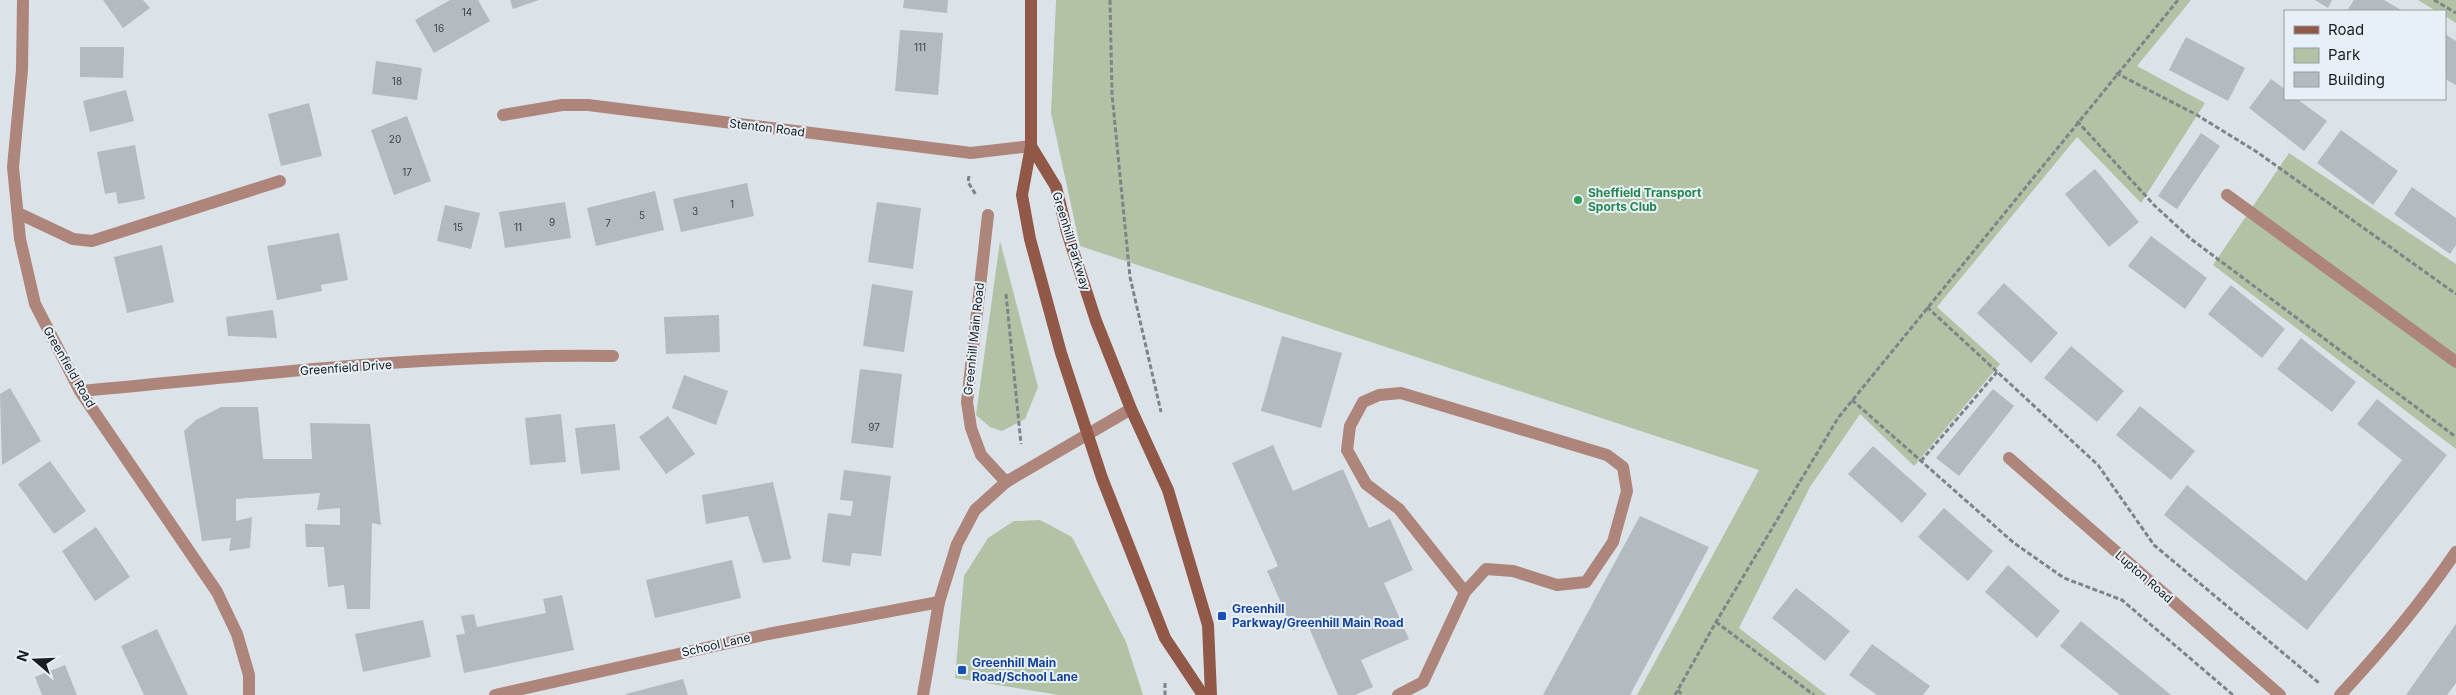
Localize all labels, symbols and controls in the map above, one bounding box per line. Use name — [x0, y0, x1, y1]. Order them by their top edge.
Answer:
house number: 14 — [462, 6, 472, 18]
legend — [2284, 10, 2446, 100]
text: Road — [2328, 20, 2364, 39]
house number: 16 — [434, 22, 444, 34]
house number: 111 — [914, 41, 926, 53]
text: Park — [2328, 45, 2361, 64]
text: Building — [2328, 70, 2385, 89]
house number: 18 — [392, 75, 402, 87]
street label: Stenton Road — [728, 115, 806, 140]
house number: 20 — [389, 133, 401, 145]
house number: 17 — [402, 166, 412, 178]
place label: Sheffield Transport Sports Club — [1588, 185, 1702, 214]
street label: Greenhill Parkway — [1049, 190, 1094, 292]
marker: Sheffield Transport Sports Club — [1572, 194, 1584, 206]
house number: 1 — [730, 198, 734, 210]
house number: 3 — [692, 205, 698, 217]
house number: 5 — [639, 209, 645, 221]
house number: 9 — [549, 216, 555, 228]
house number: 7 — [605, 217, 611, 229]
house number: 15 — [453, 221, 463, 233]
house number: 11 — [514, 221, 522, 233]
street label: Greenhill Main Road — [960, 282, 987, 396]
street label: Greenfield Road — [40, 323, 99, 410]
street label: Greenfield Drive — [299, 357, 392, 378]
house number: 97 — [868, 421, 880, 433]
street label: Lupton Road — [2112, 547, 2176, 606]
place label: Greenhill Parkway/Greenhill Main Road — [1232, 601, 1404, 630]
marker: Greenhill Parkway/Greenhill Main Road — [1216, 610, 1228, 622]
street label: School Lane — [680, 629, 752, 660]
north arrow — [10, 635, 60, 685]
text: N — [12, 648, 32, 663]
place label: Greenhill Main Road/School Lane — [972, 655, 1078, 684]
marker: Greenhill Main Road/School Lane — [956, 664, 968, 676]

